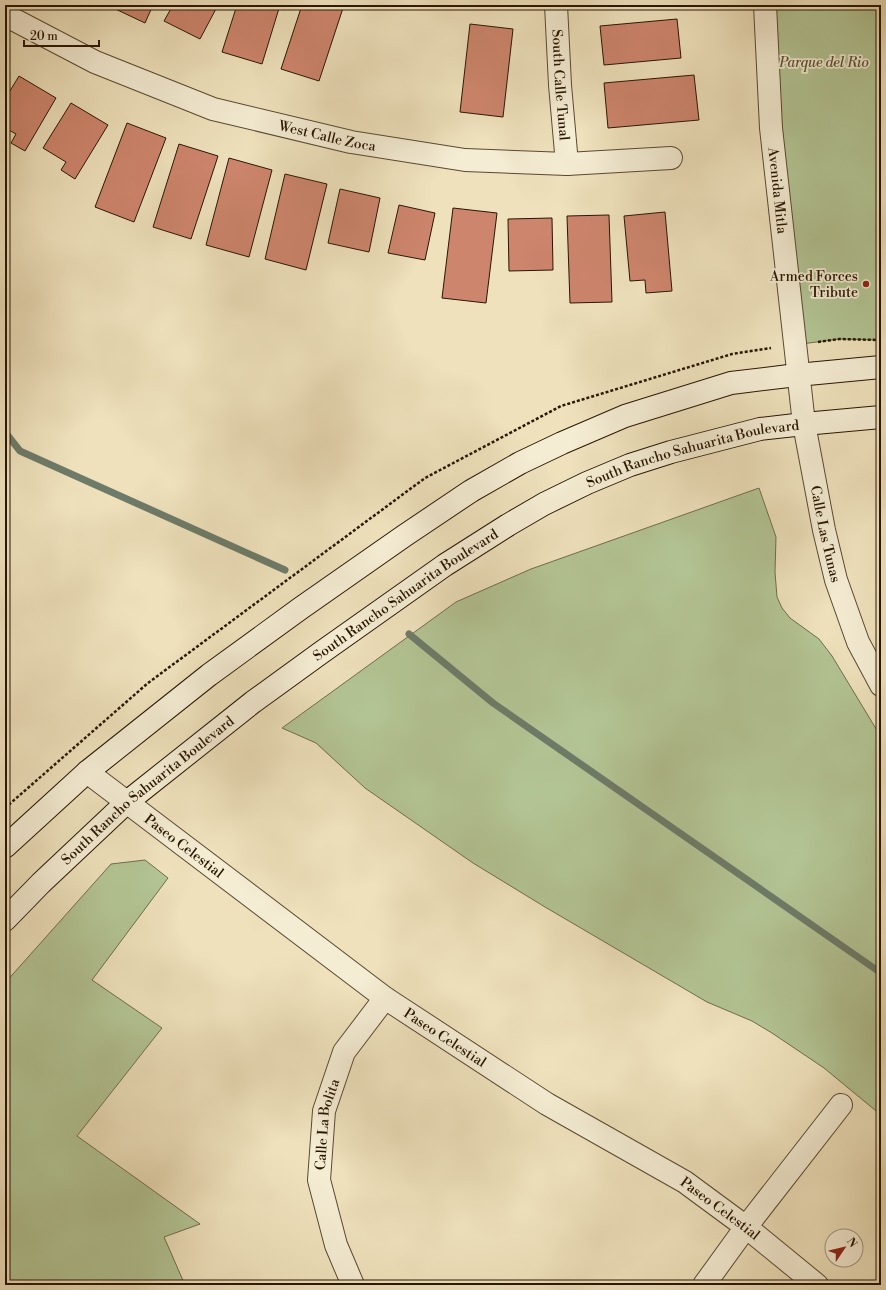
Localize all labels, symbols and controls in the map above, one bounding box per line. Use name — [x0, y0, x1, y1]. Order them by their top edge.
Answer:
scale bar — [24, 22, 99, 48]
text: 20 m — [30, 29, 58, 44]
street label: South Calle Tunal — [547, 29, 573, 141]
park label: Parque del Rio — [778, 54, 869, 72]
street label: West Calle Zoca — [276, 117, 378, 156]
street label: Avenida Mitla — [763, 145, 791, 236]
place label: Armed Forces Tribute — [769, 268, 858, 302]
marker: Armed Forces Tribute — [861, 279, 871, 289]
street label: South Rancho Sahuarita Boulevard — [584, 417, 800, 492]
street label: Calle Las Tunas — [806, 484, 844, 584]
street label: South Rancho Sahuarita Boulevard — [310, 525, 502, 666]
street label: South Rancho Sahuarita Boulevard — [58, 713, 238, 869]
street label: Paseo Celestial — [140, 811, 227, 882]
street label: Paseo Celestial — [400, 1005, 489, 1072]
street label: Calle La Bolita — [312, 1076, 345, 1171]
street label: Paseo Celestial — [676, 1173, 763, 1245]
north arrow — [824, 1228, 864, 1268]
text: N — [843, 1235, 860, 1251]

